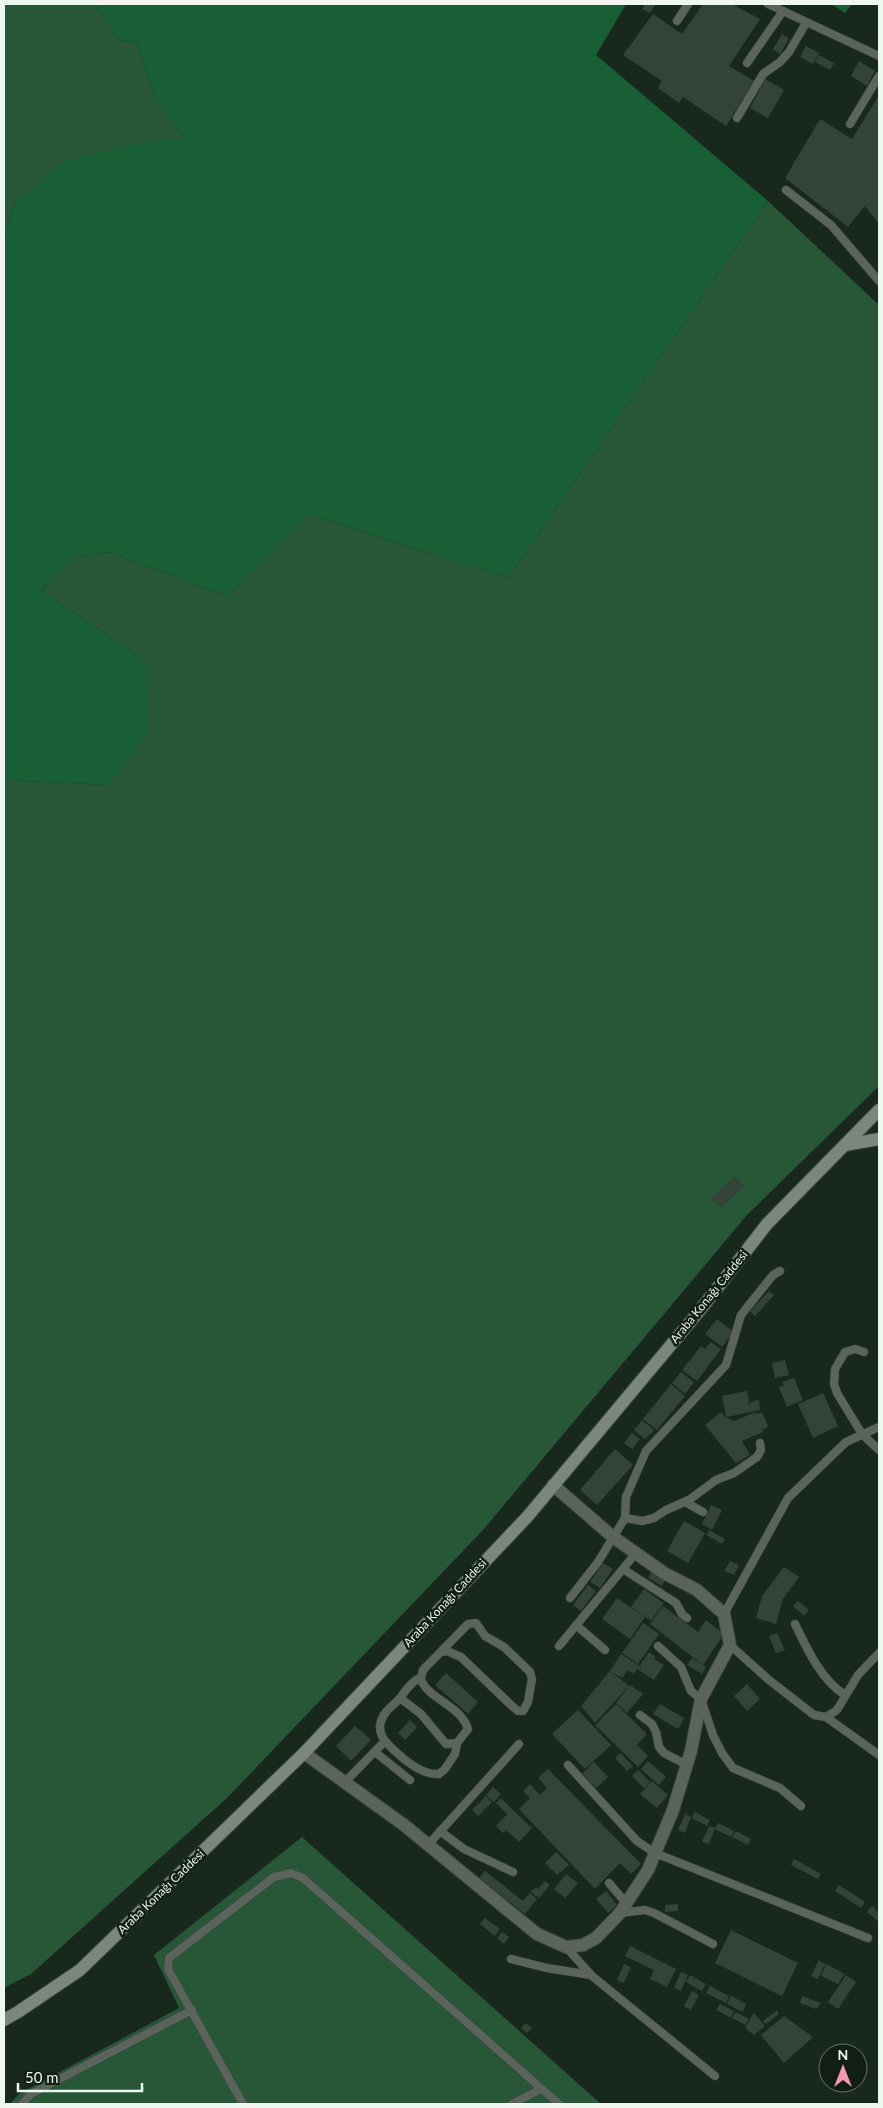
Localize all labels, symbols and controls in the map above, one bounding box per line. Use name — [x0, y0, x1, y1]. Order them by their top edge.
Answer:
street label: Araba Konağı Caddesi — [667, 1247, 751, 1346]
street label: Araba Konağı Caddesi — [400, 1555, 489, 1650]
street label: Araba Konağı Caddesi — [114, 1846, 207, 1937]
north arrow — [818, 2043, 868, 2093]
text: N — [838, 2046, 848, 2063]
scale bar — [18, 2060, 141, 2092]
text: 50 m — [25, 2068, 59, 2086]

